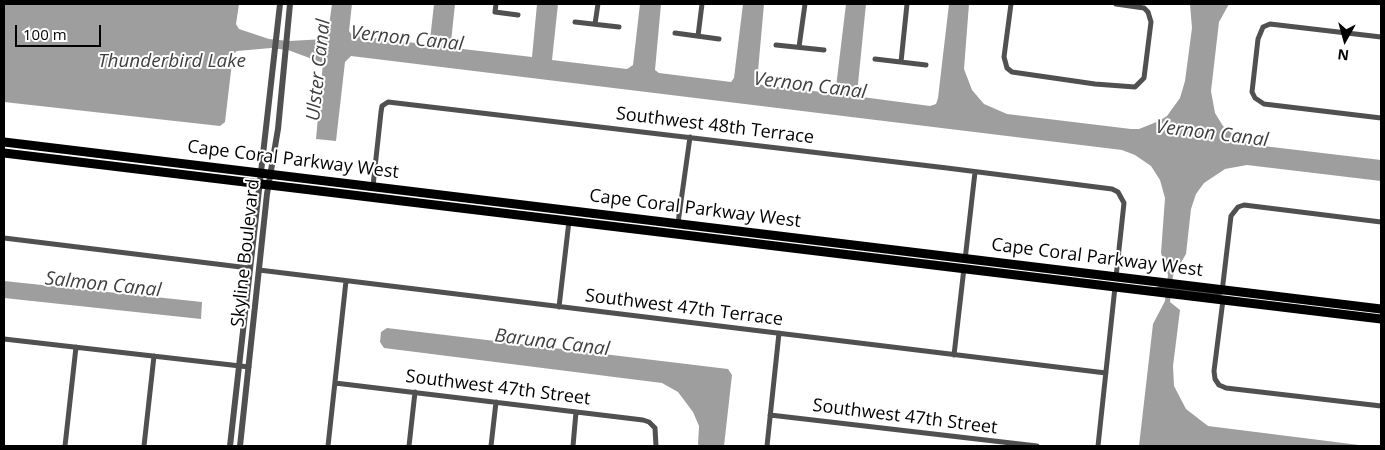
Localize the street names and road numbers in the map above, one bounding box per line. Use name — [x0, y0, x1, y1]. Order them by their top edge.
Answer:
street label: Southwest 48th Terrace — [615, 103, 815, 149]
street label: Cape Coral Parkway West — [186, 136, 400, 184]
street label: Skyline Boulevard — [227, 178, 265, 328]
street label: Cape Coral Parkway West — [588, 185, 802, 233]
street label: Cape Coral Parkway West — [990, 234, 1204, 282]
street label: Southwest 47th Terrace — [584, 285, 784, 331]
street label: Southwest 47th Street — [404, 366, 592, 410]
street label: Southwest 47th Street — [811, 395, 999, 439]

